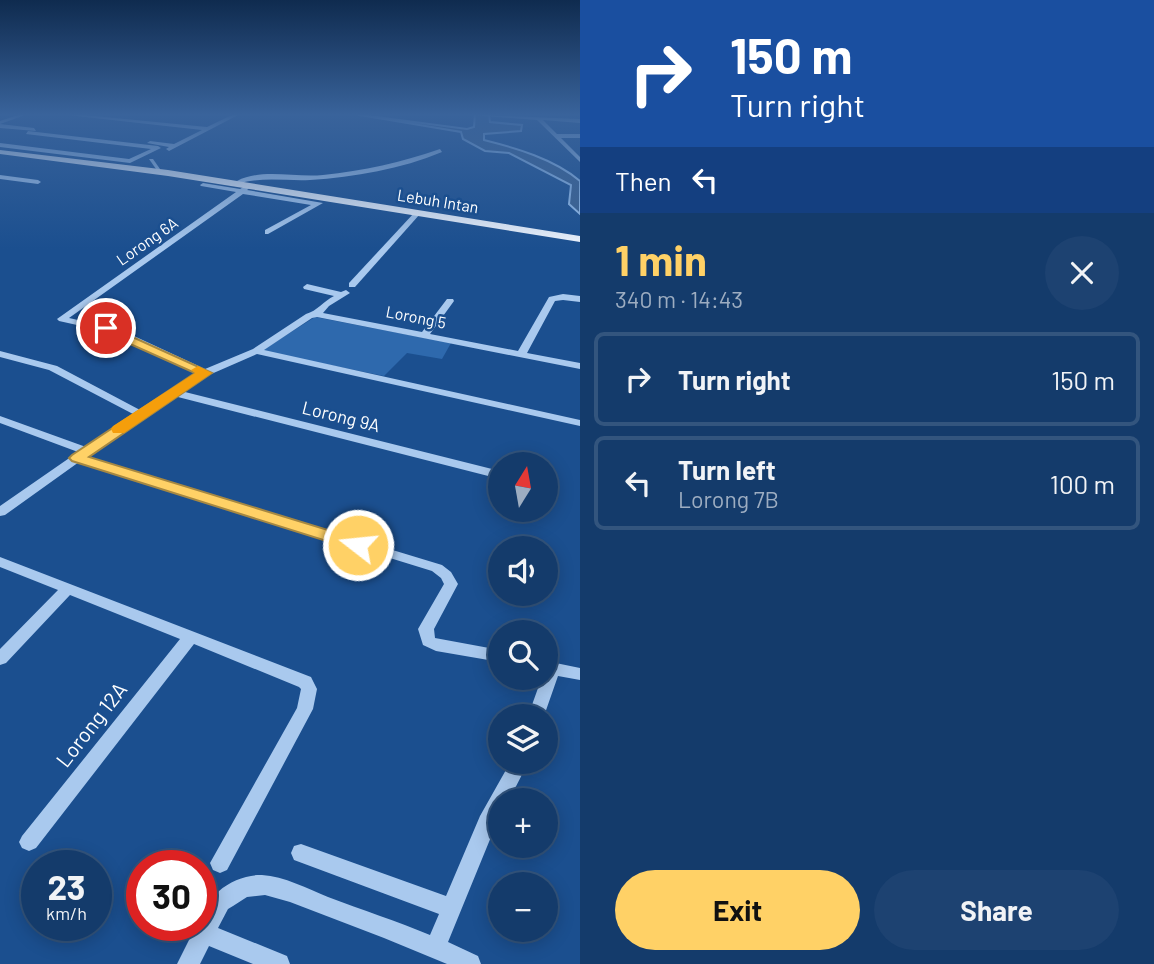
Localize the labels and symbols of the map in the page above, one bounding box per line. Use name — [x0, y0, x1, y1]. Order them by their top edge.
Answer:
street label: Lebuh Intan — [396, 185, 480, 216]
street label: Lorong 6A — [112, 212, 181, 269]
pin — [76, 298, 136, 358]
street label: Lorong 5 — [384, 301, 448, 332]
street label: Lorong 9A — [300, 396, 383, 436]
north arrow — [488, 452, 558, 522]
position arrow — [321, 508, 395, 582]
street label: Lorong 12A — [50, 677, 132, 771]
speed limit sign: 30 — [126, 850, 217, 941]

